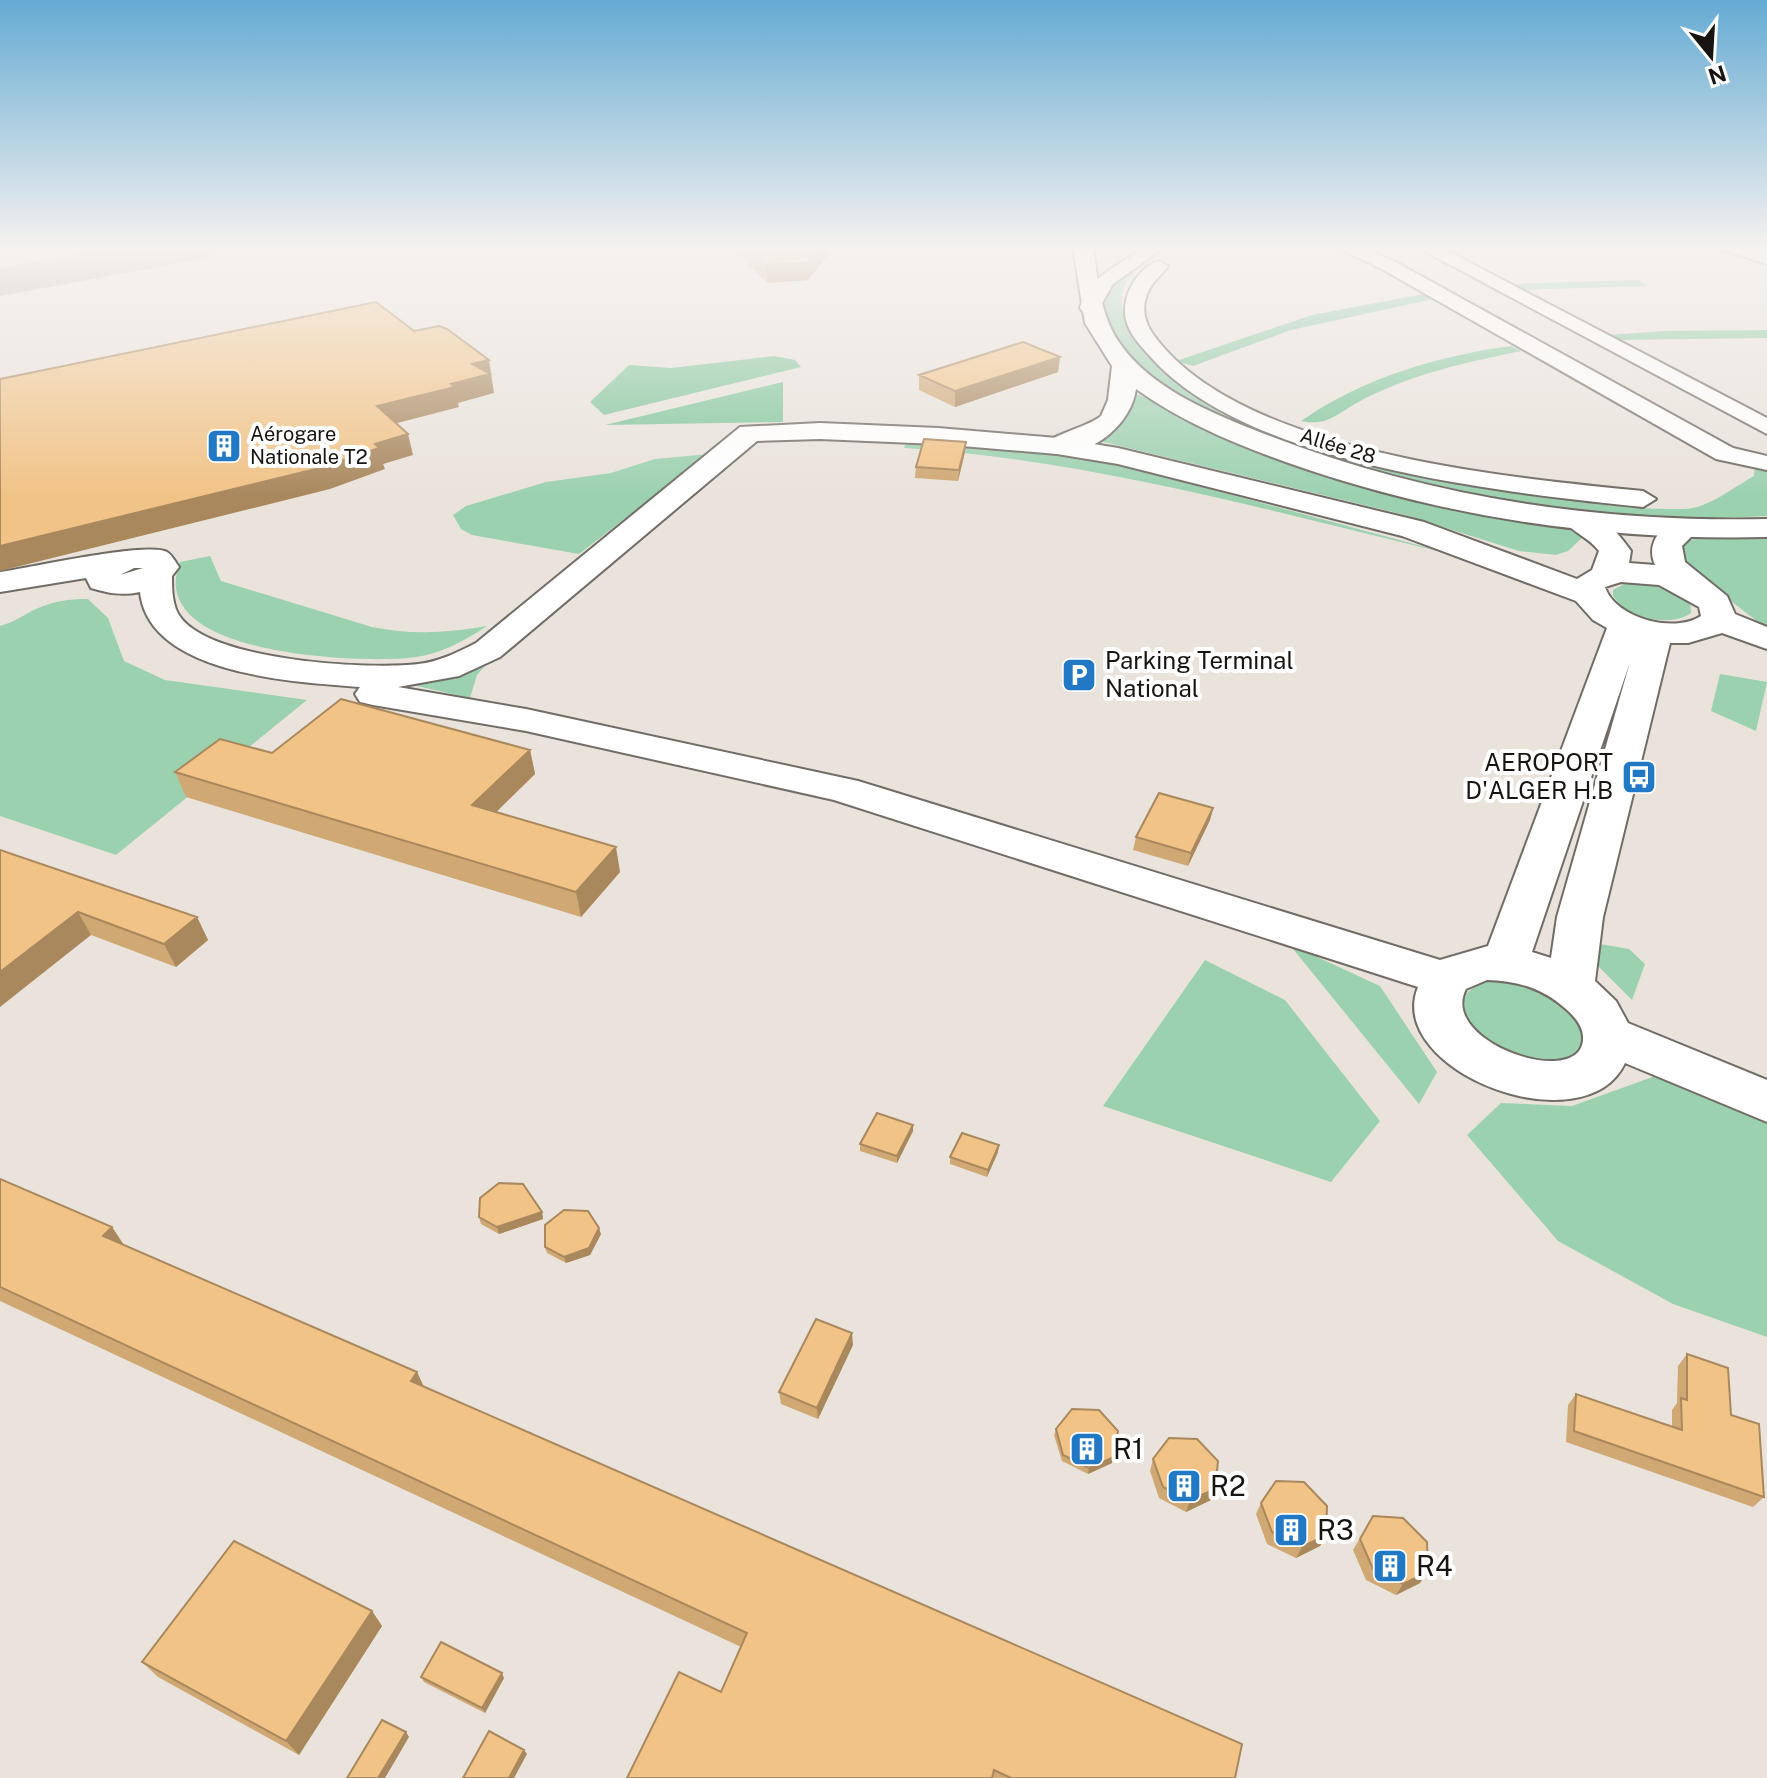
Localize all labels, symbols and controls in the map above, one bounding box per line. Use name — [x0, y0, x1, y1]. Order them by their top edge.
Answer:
north arrow — [1671, 16, 1751, 96]
text: N — [1705, 60, 1729, 90]
place label: Aérogare Nationale T2 — [250, 422, 368, 469]
street label: Allée 28 — [1297, 423, 1379, 469]
building icon: Aérogare Nationale T2 — [205, 427, 243, 465]
place label: Parking Terminal National — [1105, 646, 1294, 702]
parking icon: Parking Terminal National — [1060, 656, 1098, 694]
place label: AEROPORT D'ALGER H.B — [1465, 748, 1613, 804]
bus stop icon: AEROPORT D'ALGER H.B — [1620, 758, 1658, 796]
building icon: R1 — [1068, 1430, 1106, 1468]
place label: R1 — [1113, 1432, 1143, 1465]
building icon: R2 — [1165, 1467, 1203, 1505]
place label: R2 — [1210, 1469, 1246, 1502]
building icon: R3 — [1272, 1511, 1310, 1549]
place label: R3 — [1317, 1513, 1354, 1546]
building icon: R4 — [1371, 1547, 1409, 1585]
place label: R4 — [1416, 1549, 1453, 1582]

